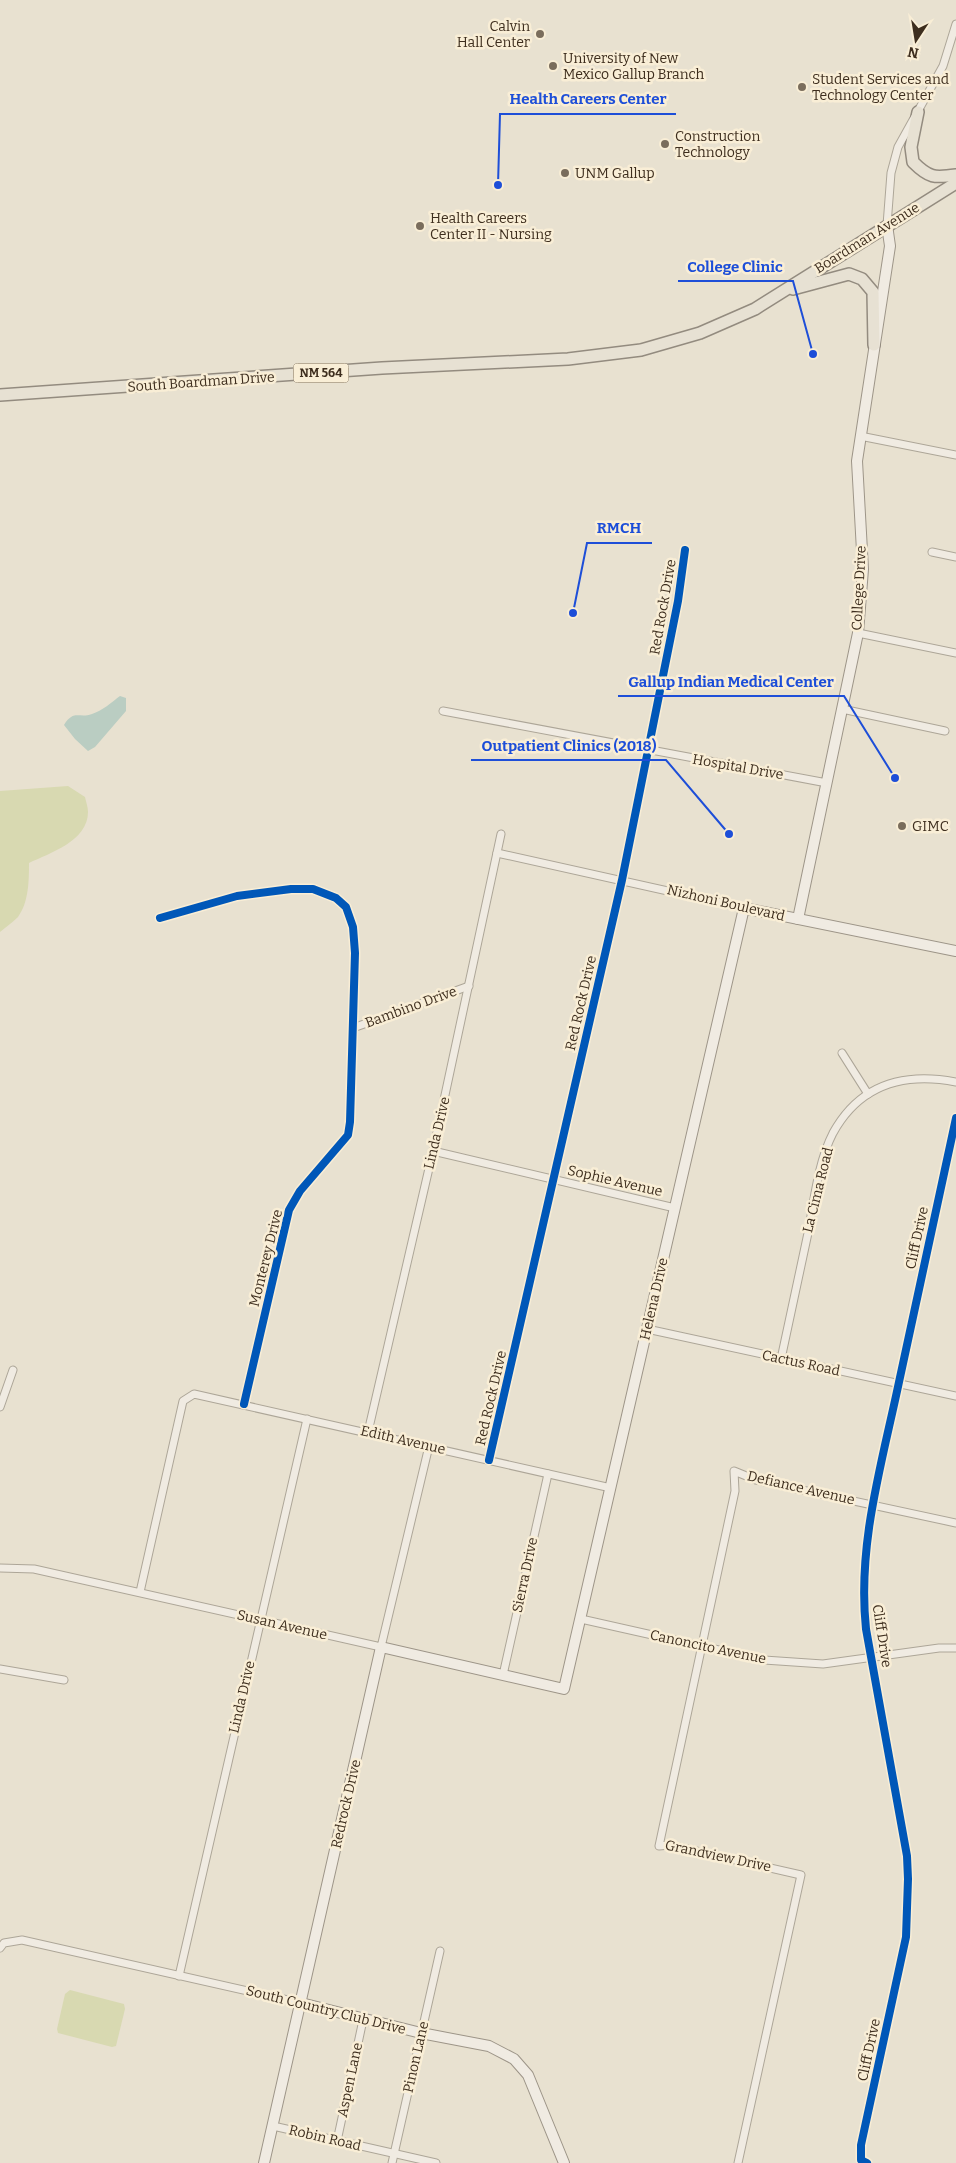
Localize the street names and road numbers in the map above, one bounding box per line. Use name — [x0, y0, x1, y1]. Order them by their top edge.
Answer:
street label: Boardman Avenue — [811, 199, 923, 277]
road number: NM 564 — [294, 363, 348, 382]
street label: South Boardman Drive — [127, 368, 275, 396]
street label: College Drive — [848, 545, 870, 631]
street label: Red Rock Drive — [646, 558, 680, 656]
street label: Hospital Drive — [691, 751, 785, 783]
street label: Nizhoni Boulevard — [665, 881, 787, 925]
street label: Red Rock Drive — [562, 954, 600, 1052]
street label: Bambino Drive — [363, 983, 459, 1031]
street label: Linda Drive — [420, 1095, 454, 1171]
street label: La Cima Road — [799, 1145, 837, 1235]
street label: Sophie Avenue — [566, 1162, 664, 1200]
street label: Cliff Drive — [902, 1205, 932, 1271]
street label: Monterey Drive — [246, 1208, 286, 1308]
street label: Helena Drive — [636, 1256, 672, 1342]
street label: Cactus Road — [760, 1346, 842, 1380]
street label: Red Rock Drive — [472, 1349, 510, 1447]
street label: Edith Avenue — [359, 1422, 447, 1458]
street label: Defiance Avenue — [746, 1467, 856, 1509]
street label: Sierra Drive — [509, 1536, 541, 1614]
street label: Cliff Drive — [869, 1603, 895, 1669]
street label: Susan Avenue — [235, 1606, 329, 1644]
street label: Canoncito Avenue — [648, 1626, 768, 1668]
street label: Linda Drive — [225, 1659, 259, 1735]
street label: Redrock Drive — [327, 1758, 365, 1850]
street label: Grandview Drive — [663, 1836, 773, 1876]
street label: South Country Club Drive — [244, 1982, 408, 2038]
street label: Cliff Drive — [854, 2017, 884, 2083]
street label: Pinon Lane — [400, 2020, 432, 2094]
street label: Aspen Lane — [334, 2041, 366, 2119]
street label: Robin Road — [287, 2121, 363, 2155]

